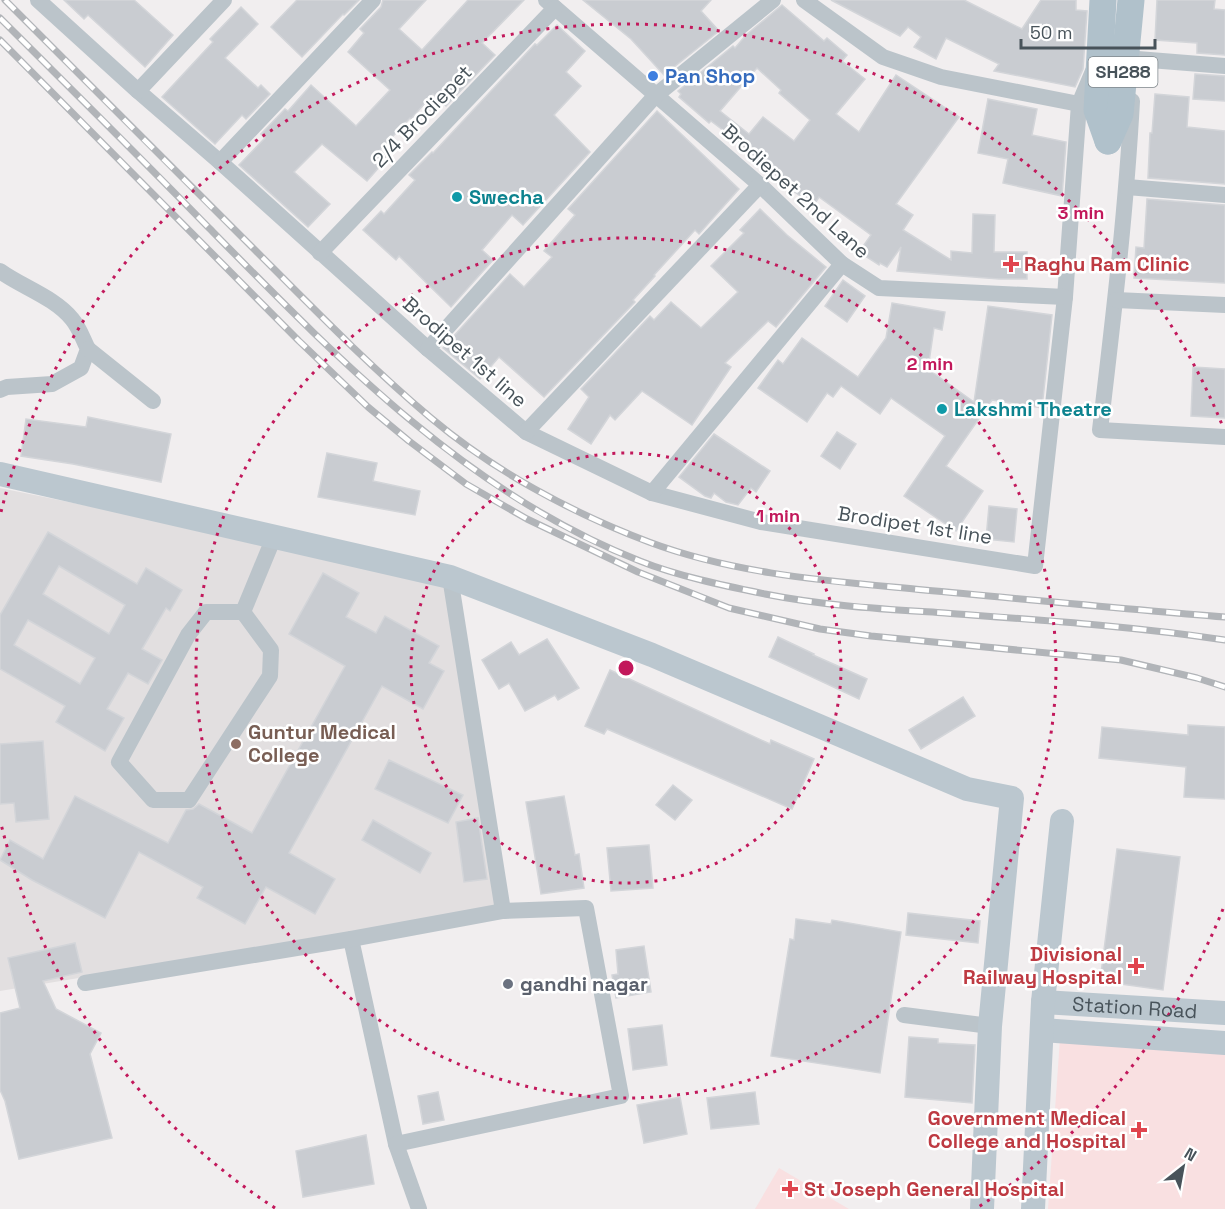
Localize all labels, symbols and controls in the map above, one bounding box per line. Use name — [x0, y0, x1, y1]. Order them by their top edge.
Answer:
scale bar — [1021, 12, 1154, 50]
text: 50 m — [1030, 21, 1072, 44]
road number: SH288 — [1088, 57, 1158, 87]
street label: 2/4 Brodiepet — [366, 59, 478, 173]
place label: Pan Shop — [665, 63, 755, 89]
marker: Pan Shop — [646, 69, 660, 83]
street label: Brodiepet 2nd Lane — [717, 118, 875, 264]
place label: Swecha — [469, 184, 544, 210]
marker: Swecha — [450, 190, 464, 204]
text: 3 min — [1058, 201, 1104, 224]
place label: Raghu Ram Clinic — [1024, 251, 1190, 277]
marker: Raghu Ram Clinic — [1002, 255, 1020, 273]
street label: Brodipet 1st line — [398, 291, 532, 413]
text: 2 min — [907, 352, 953, 375]
place label: Lakshmi Theatre — [954, 396, 1112, 422]
marker: Lakshmi Theatre — [935, 402, 949, 416]
street label: Brodipet 1st line — [836, 500, 994, 550]
text: 1 min — [756, 504, 800, 527]
centre of rings — [616, 658, 636, 678]
place label: Guntur Medical College — [248, 719, 396, 768]
marker: Guntur Medical College — [229, 737, 243, 751]
place label: Divisional Railway Hospital — [963, 941, 1122, 990]
marker: Divisional Railway Hospital — [1127, 957, 1145, 975]
place label: gandhi nagar — [520, 971, 648, 997]
marker: gandhi nagar — [501, 977, 515, 991]
street label: Station Road — [1072, 991, 1198, 1024]
place label: Government Medical College and Hospital — [928, 1105, 1126, 1154]
marker: Government Medical College and Hospital — [1130, 1121, 1148, 1139]
north arrow — [1153, 1137, 1213, 1197]
text: N — [1180, 1143, 1200, 1166]
place label: St Joseph General Hospital — [804, 1176, 1064, 1202]
marker: St Joseph General Hospital — [781, 1180, 799, 1198]

